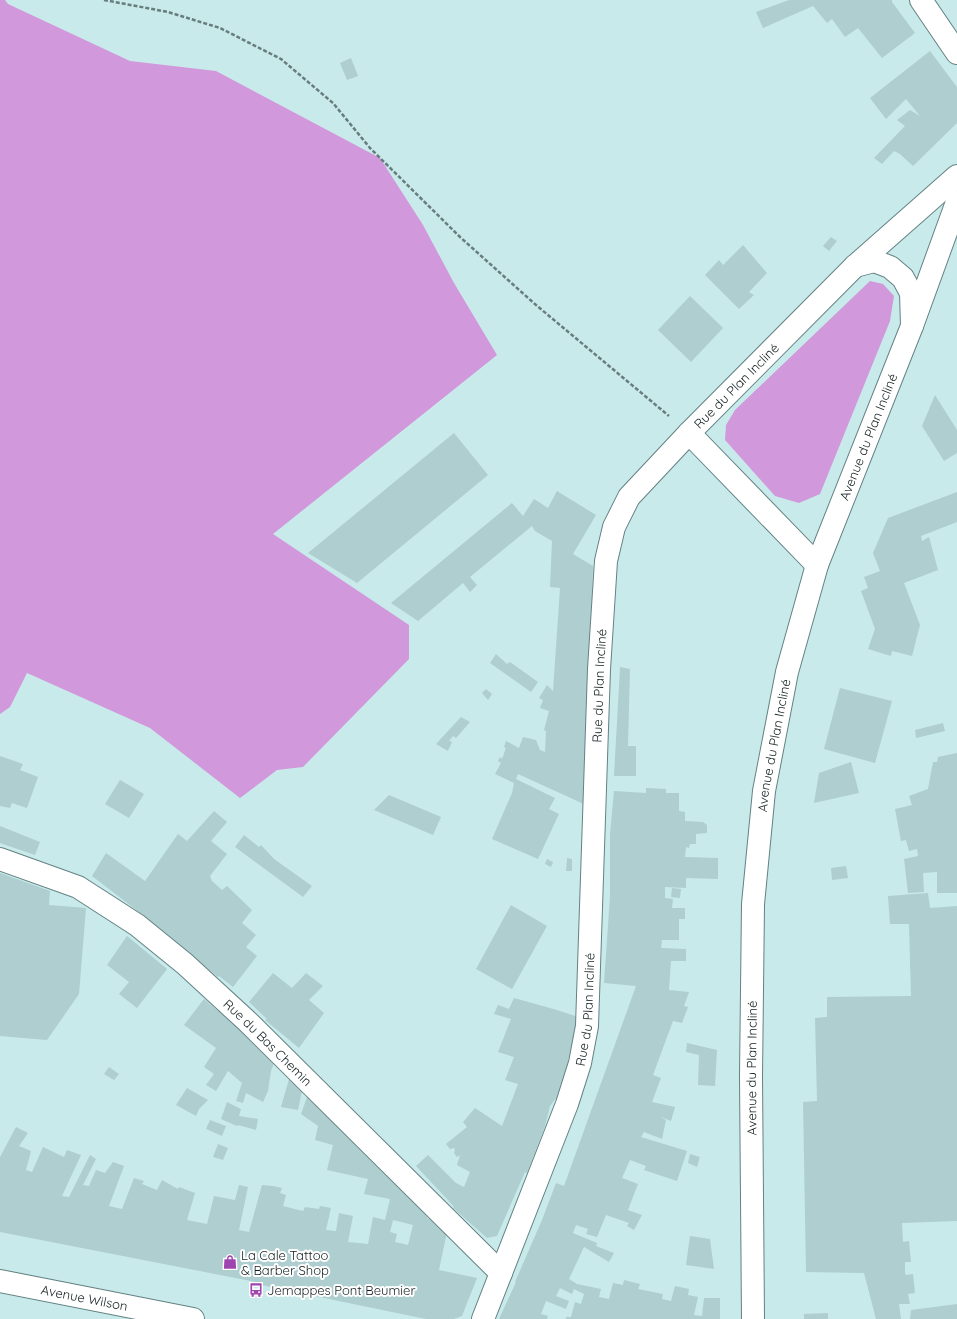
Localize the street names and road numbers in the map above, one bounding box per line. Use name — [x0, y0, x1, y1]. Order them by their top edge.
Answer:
street label: Rue du Plan Incliné — [690, 340, 782, 432]
street label: Avenue du Plan Incliné — [836, 371, 900, 502]
street label: Rue du Plan Incliné — [589, 628, 610, 743]
street label: Avenue du Plan Incliné — [754, 678, 793, 813]
street label: Rue du Plan Incliné — [572, 952, 597, 1067]
street label: Rue du Bas Chemin — [220, 996, 316, 1089]
street label: Avenue du Plan Incliné — [743, 1000, 760, 1136]
street label: Avenue Wilson — [40, 1281, 129, 1314]

